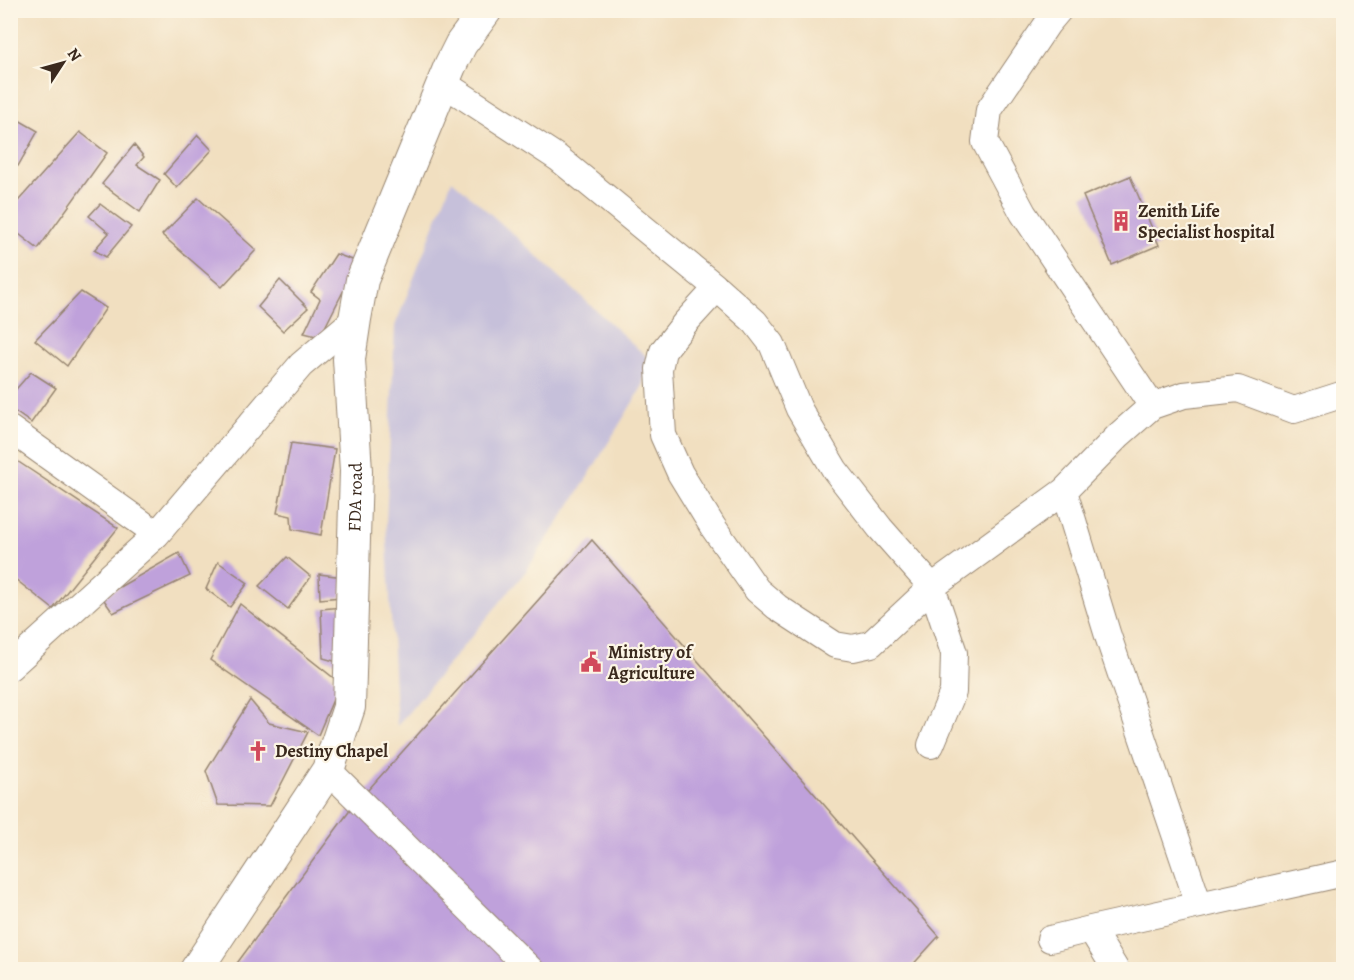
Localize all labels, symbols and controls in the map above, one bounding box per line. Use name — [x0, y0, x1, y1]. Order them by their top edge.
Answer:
north arrow — [33, 33, 93, 93]
text: N — [62, 44, 87, 66]
place label: Zenith Life Specialist hospital — [1138, 199, 1275, 244]
building icon: Zenith Life Specialist hospital — [1109, 209, 1133, 233]
street label: FDA road — [342, 461, 368, 532]
place label: Ministry of Agriculture — [607, 640, 695, 685]
public building icon: Ministry of Agriculture — [579, 650, 603, 674]
church icon: Destiny Chapel — [246, 739, 270, 763]
place label: Destiny Chapel — [275, 739, 388, 763]

